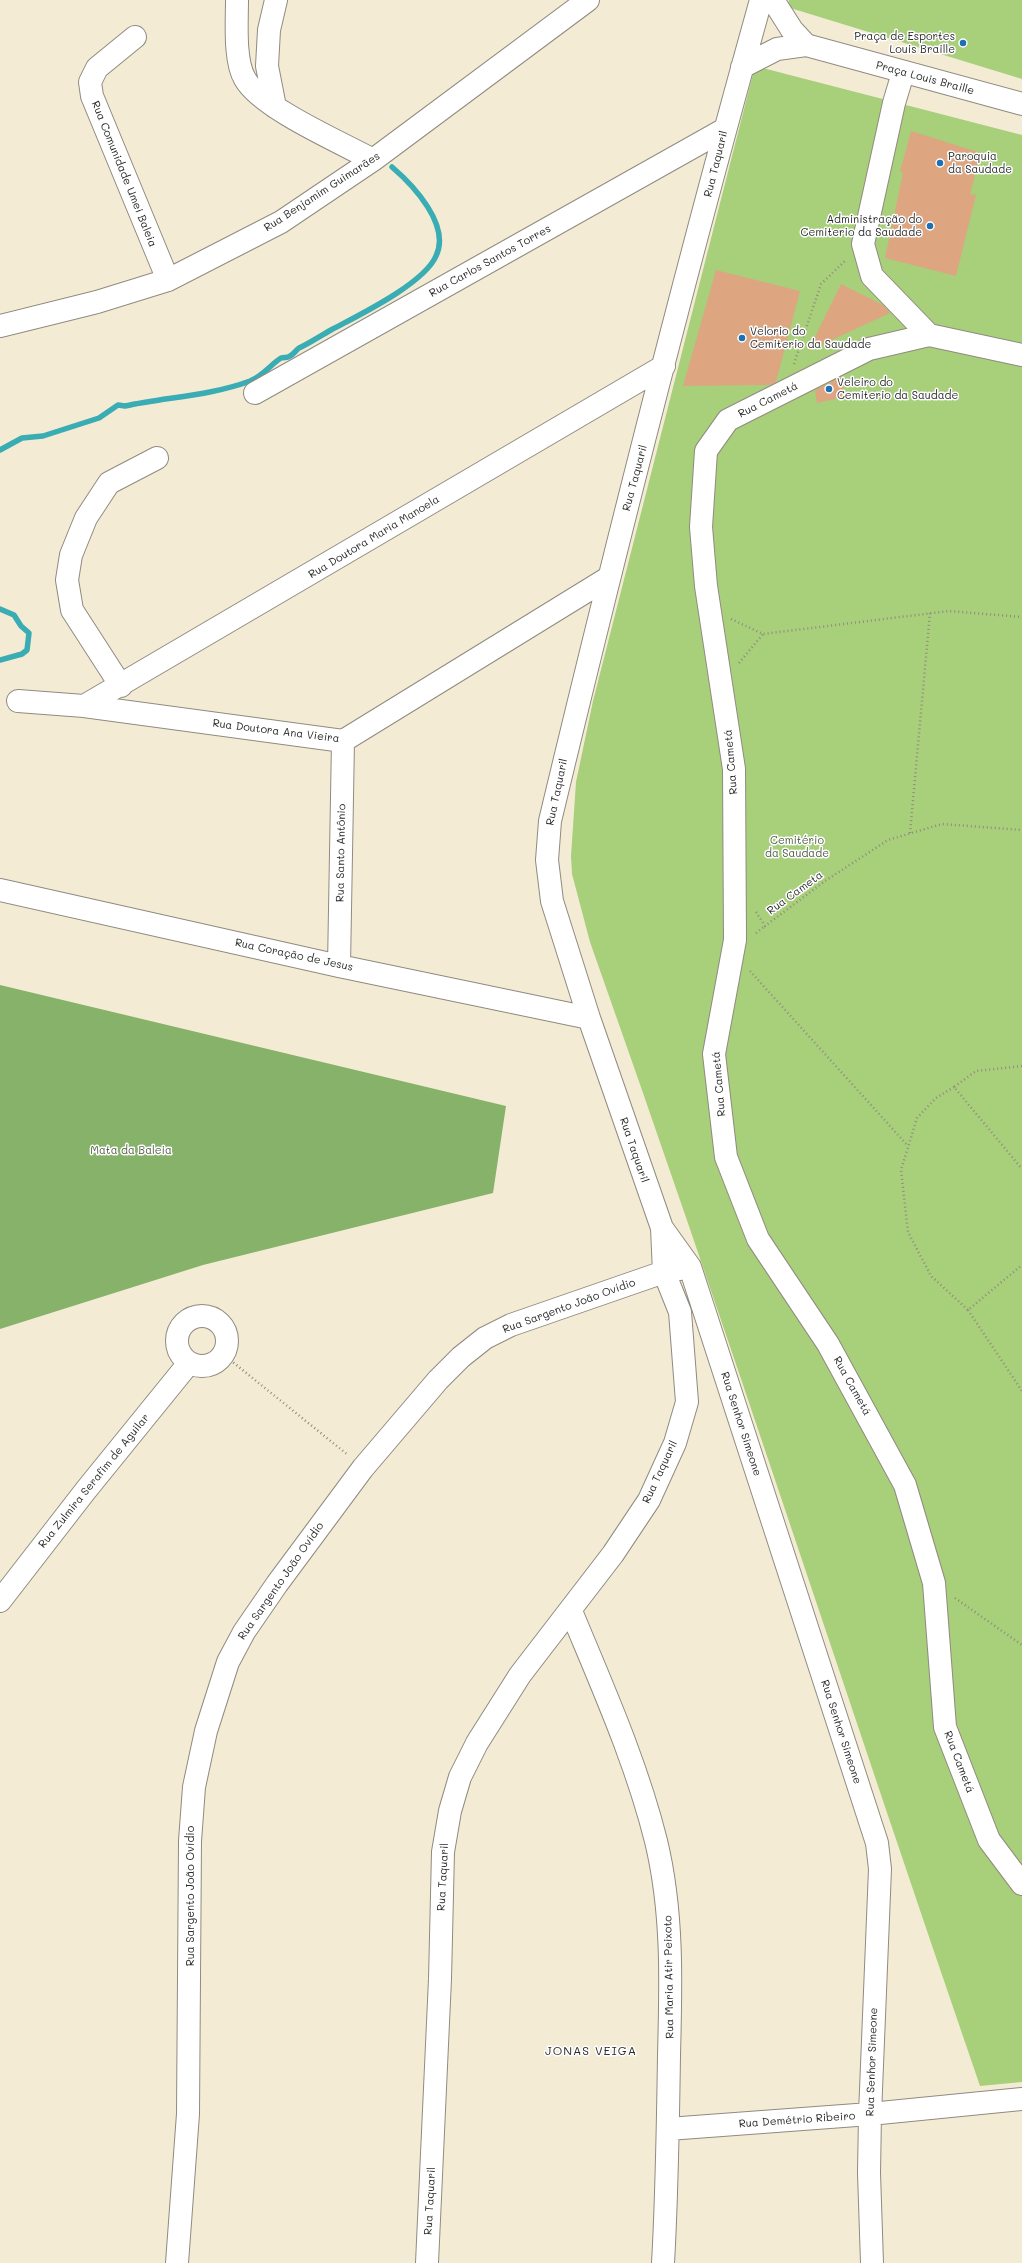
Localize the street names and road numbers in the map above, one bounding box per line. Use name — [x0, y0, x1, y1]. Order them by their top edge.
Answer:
street label: Praça Louis Braille — [874, 59, 976, 97]
street label: Rua Comunidade Umei Baleia — [89, 99, 159, 249]
street label: Rua Taquaril — [701, 129, 731, 199]
street label: Rua Benjamim Guimarães — [261, 149, 383, 235]
street label: Rua Carlos Santos Torres — [427, 222, 553, 300]
street label: Rua Cametá — [736, 379, 800, 421]
street label: Rua Taquaril — [620, 443, 650, 513]
street label: Rua Doutora Maria Manoela — [306, 493, 442, 581]
street label: Rua Doutora Ana Vieira — [212, 717, 340, 745]
street label: Rua Cametá — [722, 729, 740, 795]
street label: Rua Taquaril — [543, 757, 571, 827]
street label: Rua Santo Antônio — [334, 804, 348, 902]
street label: Rua Cameta — [765, 868, 825, 918]
street label: Rua Coração de Jesus — [234, 936, 354, 974]
street label: Rua Cametá — [710, 1051, 728, 1117]
street label: Rua Taquaril — [617, 1116, 651, 1184]
street label: Rua Sargento João Ovídio — [501, 1276, 637, 1336]
street label: Rua Cametá — [830, 1354, 874, 1418]
street label: Rua Senhor Simeone — [718, 1370, 764, 1478]
street label: Rua Zulmira Serafim de Aguilar — [36, 1411, 152, 1551]
street label: Rua Taquaril — [640, 1438, 680, 1506]
street label: Rua Sargento João Ovídio — [235, 1520, 327, 1642]
street label: Rua Senhor Simeone — [818, 1678, 864, 1786]
street label: Rua Cametá — [941, 1729, 977, 1795]
street label: Rua Sargento João Ovídio — [184, 1826, 198, 1966]
street label: Rua Taquaril — [435, 1843, 451, 1911]
street label: Rua Maria Atir Peixoto — [661, 1915, 677, 2039]
street label: Rua Senhor Simeone — [864, 2007, 880, 2117]
street label: Rua Demétrio Ribeiro — [738, 2109, 856, 2131]
street label: Rua Taquaril — [422, 2167, 438, 2235]

